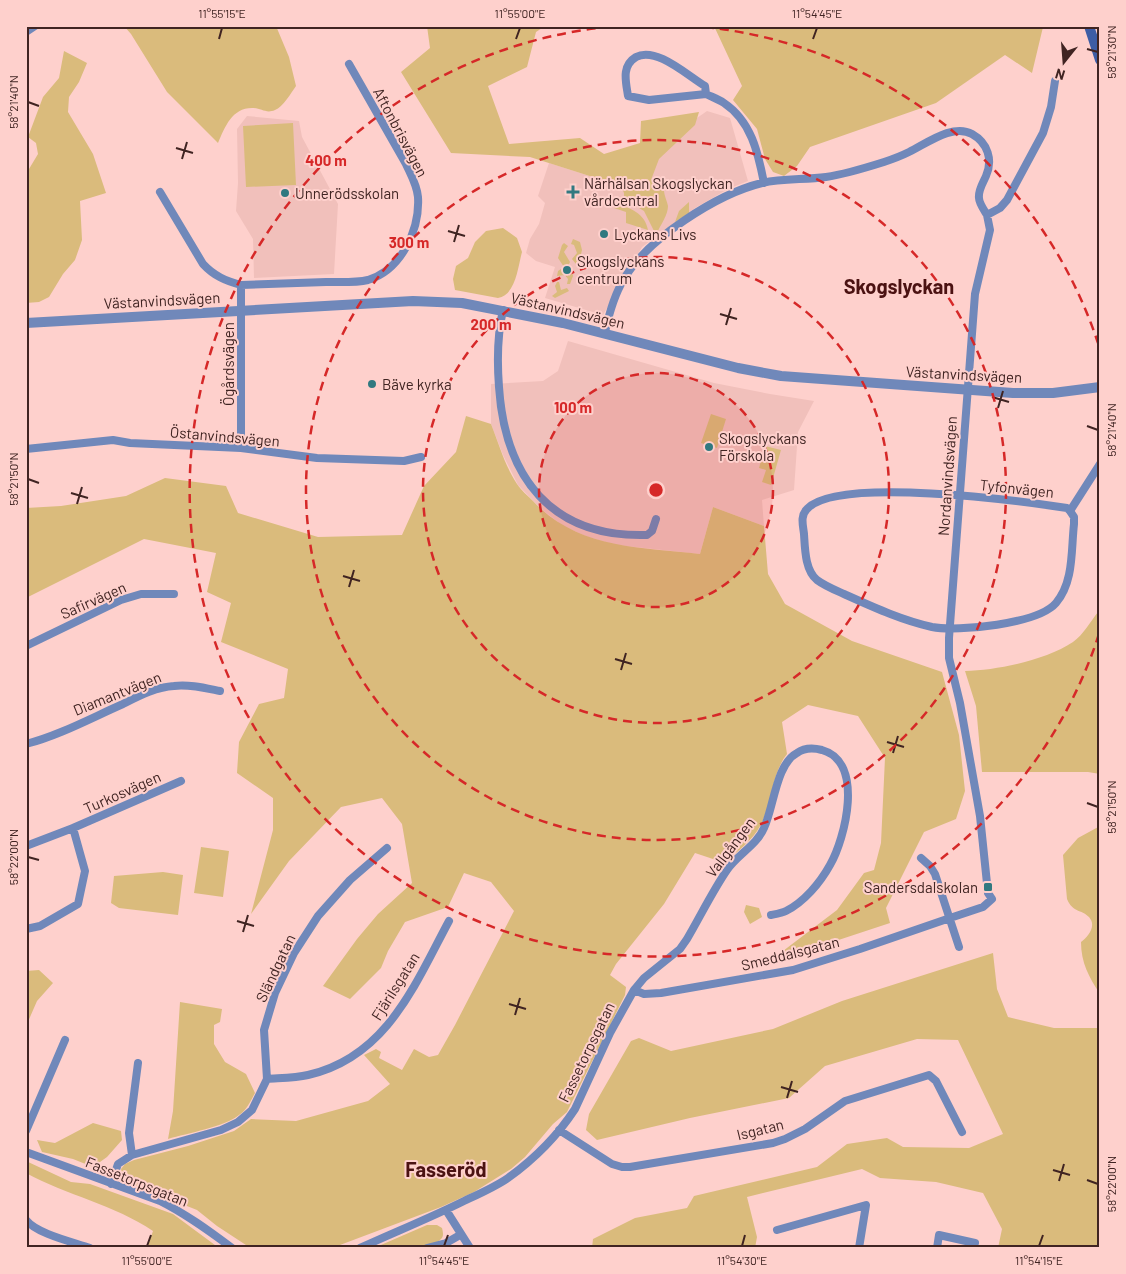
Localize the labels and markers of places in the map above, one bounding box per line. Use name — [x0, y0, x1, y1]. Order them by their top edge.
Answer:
place label: Närhälsan Skogslyckan vårdcentral — [584, 174, 733, 209]
place label: Unnerödsskolan — [295, 184, 399, 202]
marker: Närhälsan Skogslyckan vårdcentral — [566, 185, 580, 199]
marker: Unnerödsskolan — [279, 187, 291, 199]
place label: Lyckans Livs — [614, 225, 696, 243]
marker: Lyckans Livs — [598, 228, 610, 240]
place label: Skogslyckans centrum — [577, 252, 665, 287]
marker: Skogslyckans centrum — [561, 264, 573, 276]
place label: Bäve kyrka — [382, 375, 452, 393]
marker: Bäve kyrka — [366, 378, 378, 390]
place label: Skogslyckans Förskola — [719, 429, 807, 464]
marker: Skogslyckans Förskola — [703, 441, 715, 453]
centre of rings — [647, 481, 665, 499]
place label: Sandersdalskolan — [864, 878, 978, 896]
marker: Sandersdalskolan — [982, 881, 994, 893]

